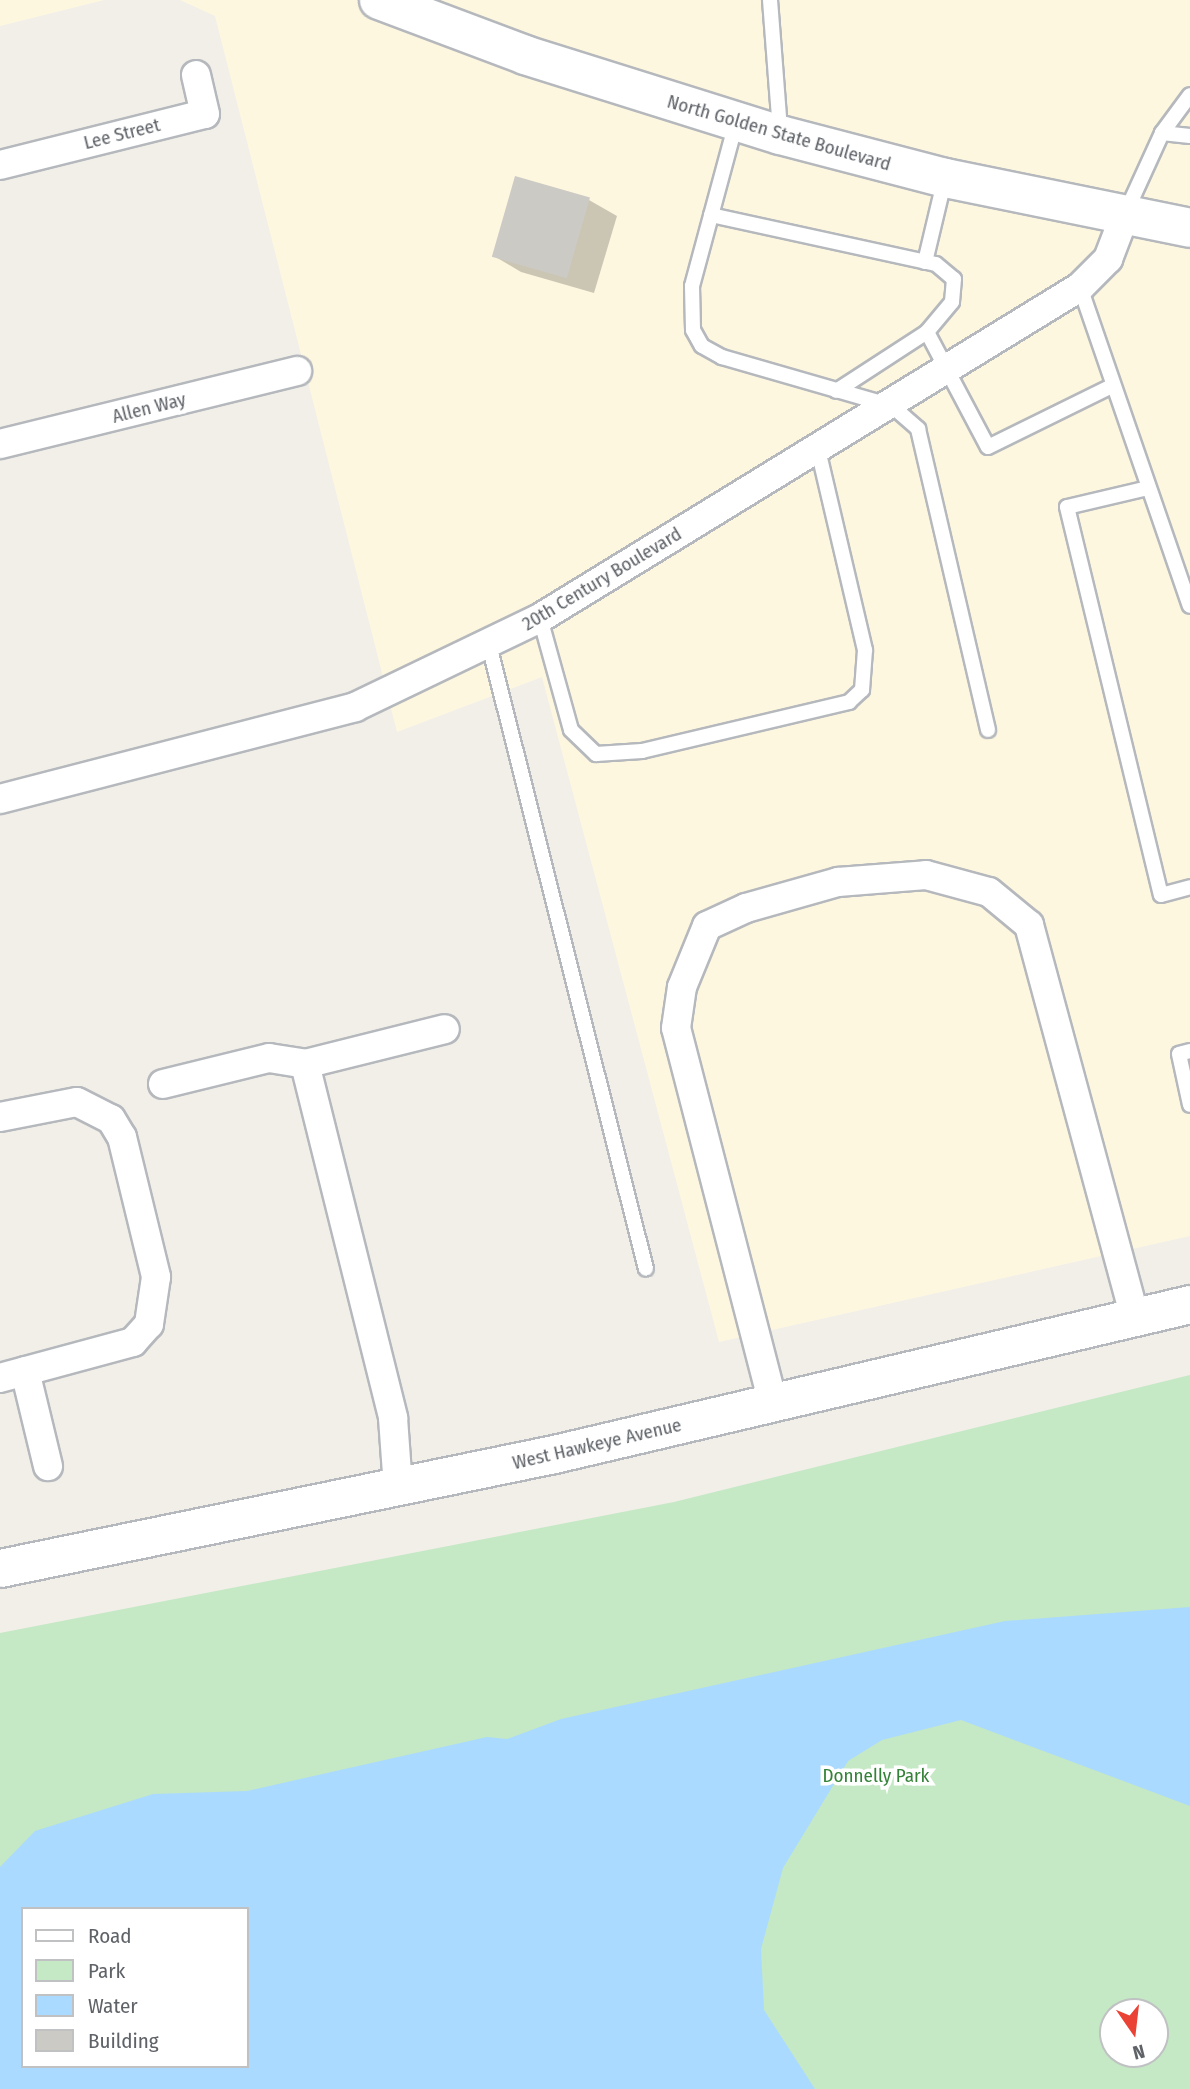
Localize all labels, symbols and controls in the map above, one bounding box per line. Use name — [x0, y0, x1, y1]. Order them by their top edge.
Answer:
street label: North Golden State Boulevard — [665, 90, 893, 176]
street label: Lee Street — [81, 114, 163, 154]
street label: Allen Way — [110, 388, 188, 428]
street label: 20th Century Boulevard — [518, 522, 686, 636]
street label: West Hawkeye Avenue — [510, 1413, 684, 1475]
park label: Donnelly Park — [823, 1765, 929, 1787]
legend — [21, 1907, 248, 2068]
text: Road — [88, 1923, 132, 1949]
text: Park — [88, 1958, 125, 1984]
text: Water — [88, 1993, 138, 2019]
north arrow — [1099, 1998, 1169, 2068]
text: Building — [88, 2028, 159, 2054]
text: N — [1130, 2039, 1147, 2064]

